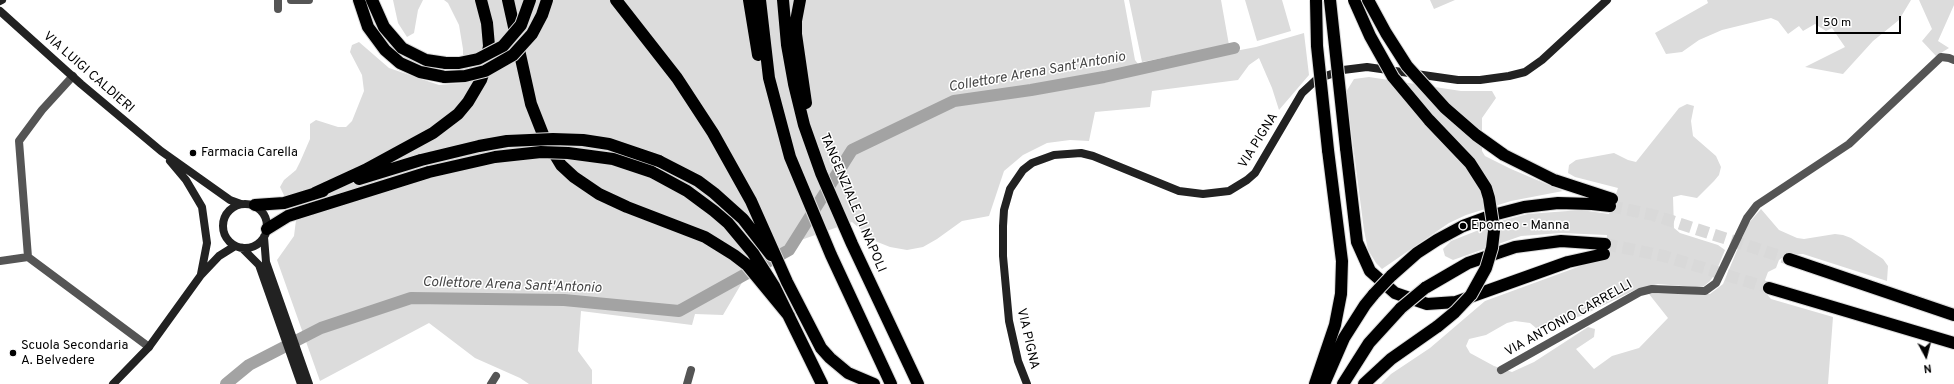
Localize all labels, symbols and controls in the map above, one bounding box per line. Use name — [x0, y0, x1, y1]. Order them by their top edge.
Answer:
scale bar — [1818, 8, 1903, 34]
text: 50 m — [1823, 15, 1851, 31]
street label: VIA LUIGI CALDIERI — [39, 29, 137, 117]
water label: Collettore Arena Sant'Antonio — [947, 49, 1127, 97]
street label: VIA PIGNA — [1236, 110, 1282, 172]
street label: TANGENZIALE DI NAPOLI — [816, 131, 888, 275]
place label: Farmacia Carella — [201, 145, 298, 161]
marker: Farmacia Carella — [188, 148, 198, 158]
place label: Epomeo - Manna — [1471, 218, 1569, 234]
marker: Epomeo - Manna — [1458, 221, 1468, 231]
water label: Collettore Arena Sant'Antonio — [422, 274, 602, 298]
street label: VIA ANTONIO CARRELLI — [1503, 277, 1635, 361]
street label: VIA PIGNA — [1012, 307, 1042, 371]
north arrow — [1906, 336, 1946, 376]
place label: Scuola Secondaria A. Belvedere — [21, 338, 128, 369]
marker: Scuola Secondaria A. Belvedere — [8, 348, 18, 358]
text: N — [1923, 360, 1932, 375]

